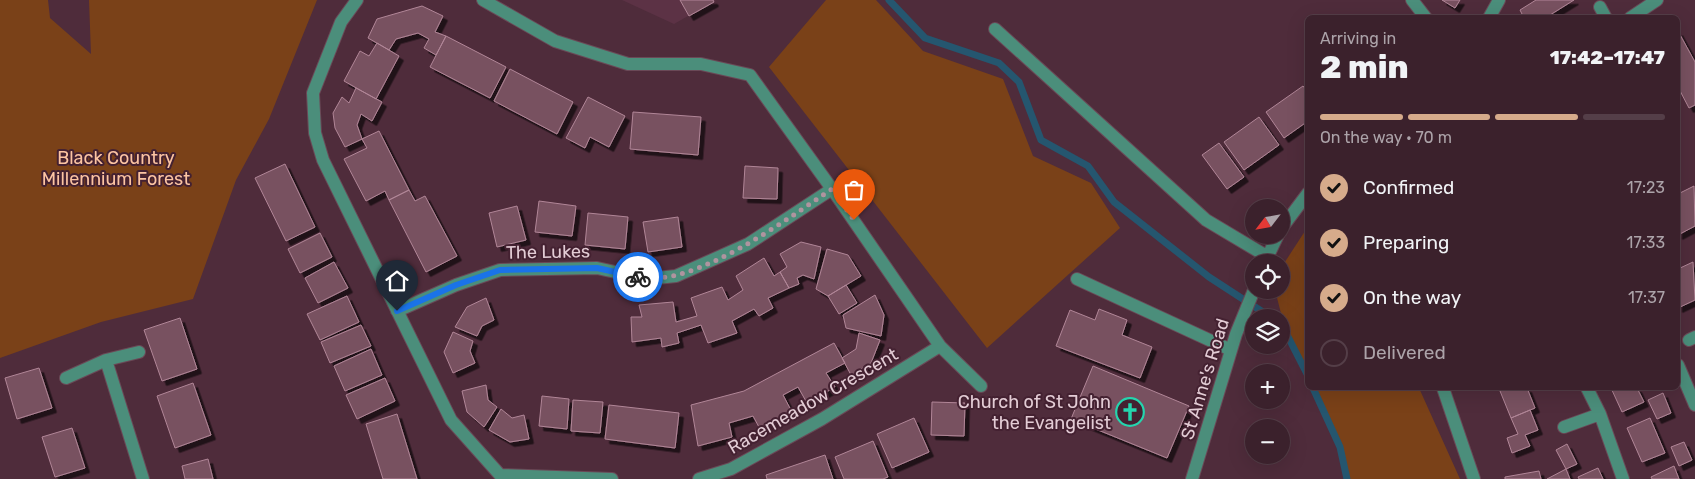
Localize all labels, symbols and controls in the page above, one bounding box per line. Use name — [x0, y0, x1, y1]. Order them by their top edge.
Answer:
text: Arriving in — [1320, 29, 1396, 48]
text: 17:42–17:47 — [1550, 46, 1665, 69]
text: 2 min — [1320, 48, 1409, 86]
text: On the way · 70 m — [1320, 128, 1452, 147]
park label: Black Country Millennium Forest — [42, 147, 190, 190]
pin — [833, 169, 875, 220]
icon: check — [1320, 174, 1348, 202]
icon: bag — [840, 176, 868, 204]
text: Confirmed — [1363, 176, 1454, 199]
text: 17:23 — [1627, 178, 1665, 197]
north arrow — [1245, 199, 1290, 244]
map controls — [1245, 199, 1290, 464]
icon: check — [1320, 229, 1348, 257]
text: Preparing — [1363, 231, 1449, 254]
text: 17:33 — [1627, 233, 1665, 252]
street label: The Lukes — [506, 240, 590, 264]
courier — [613, 252, 663, 302]
button: locate — [1245, 254, 1290, 299]
pin — [376, 260, 418, 311]
icon: bike — [624, 263, 652, 291]
icon: home — [383, 267, 411, 295]
icon: check — [1320, 284, 1348, 312]
text: On the way — [1363, 286, 1461, 309]
text: 17:37 — [1628, 288, 1665, 307]
button: layers — [1245, 309, 1290, 354]
street label: St Anne's Road — [1176, 316, 1234, 442]
text: Delivered — [1363, 341, 1446, 364]
street label: Racemeadow Crescent — [724, 343, 902, 459]
button: + — [1245, 364, 1290, 409]
place label: Church of St John the Evangelist — [958, 391, 1111, 434]
church icon: Church of St John the Evangelist — [1115, 397, 1145, 427]
button: − — [1245, 419, 1290, 464]

